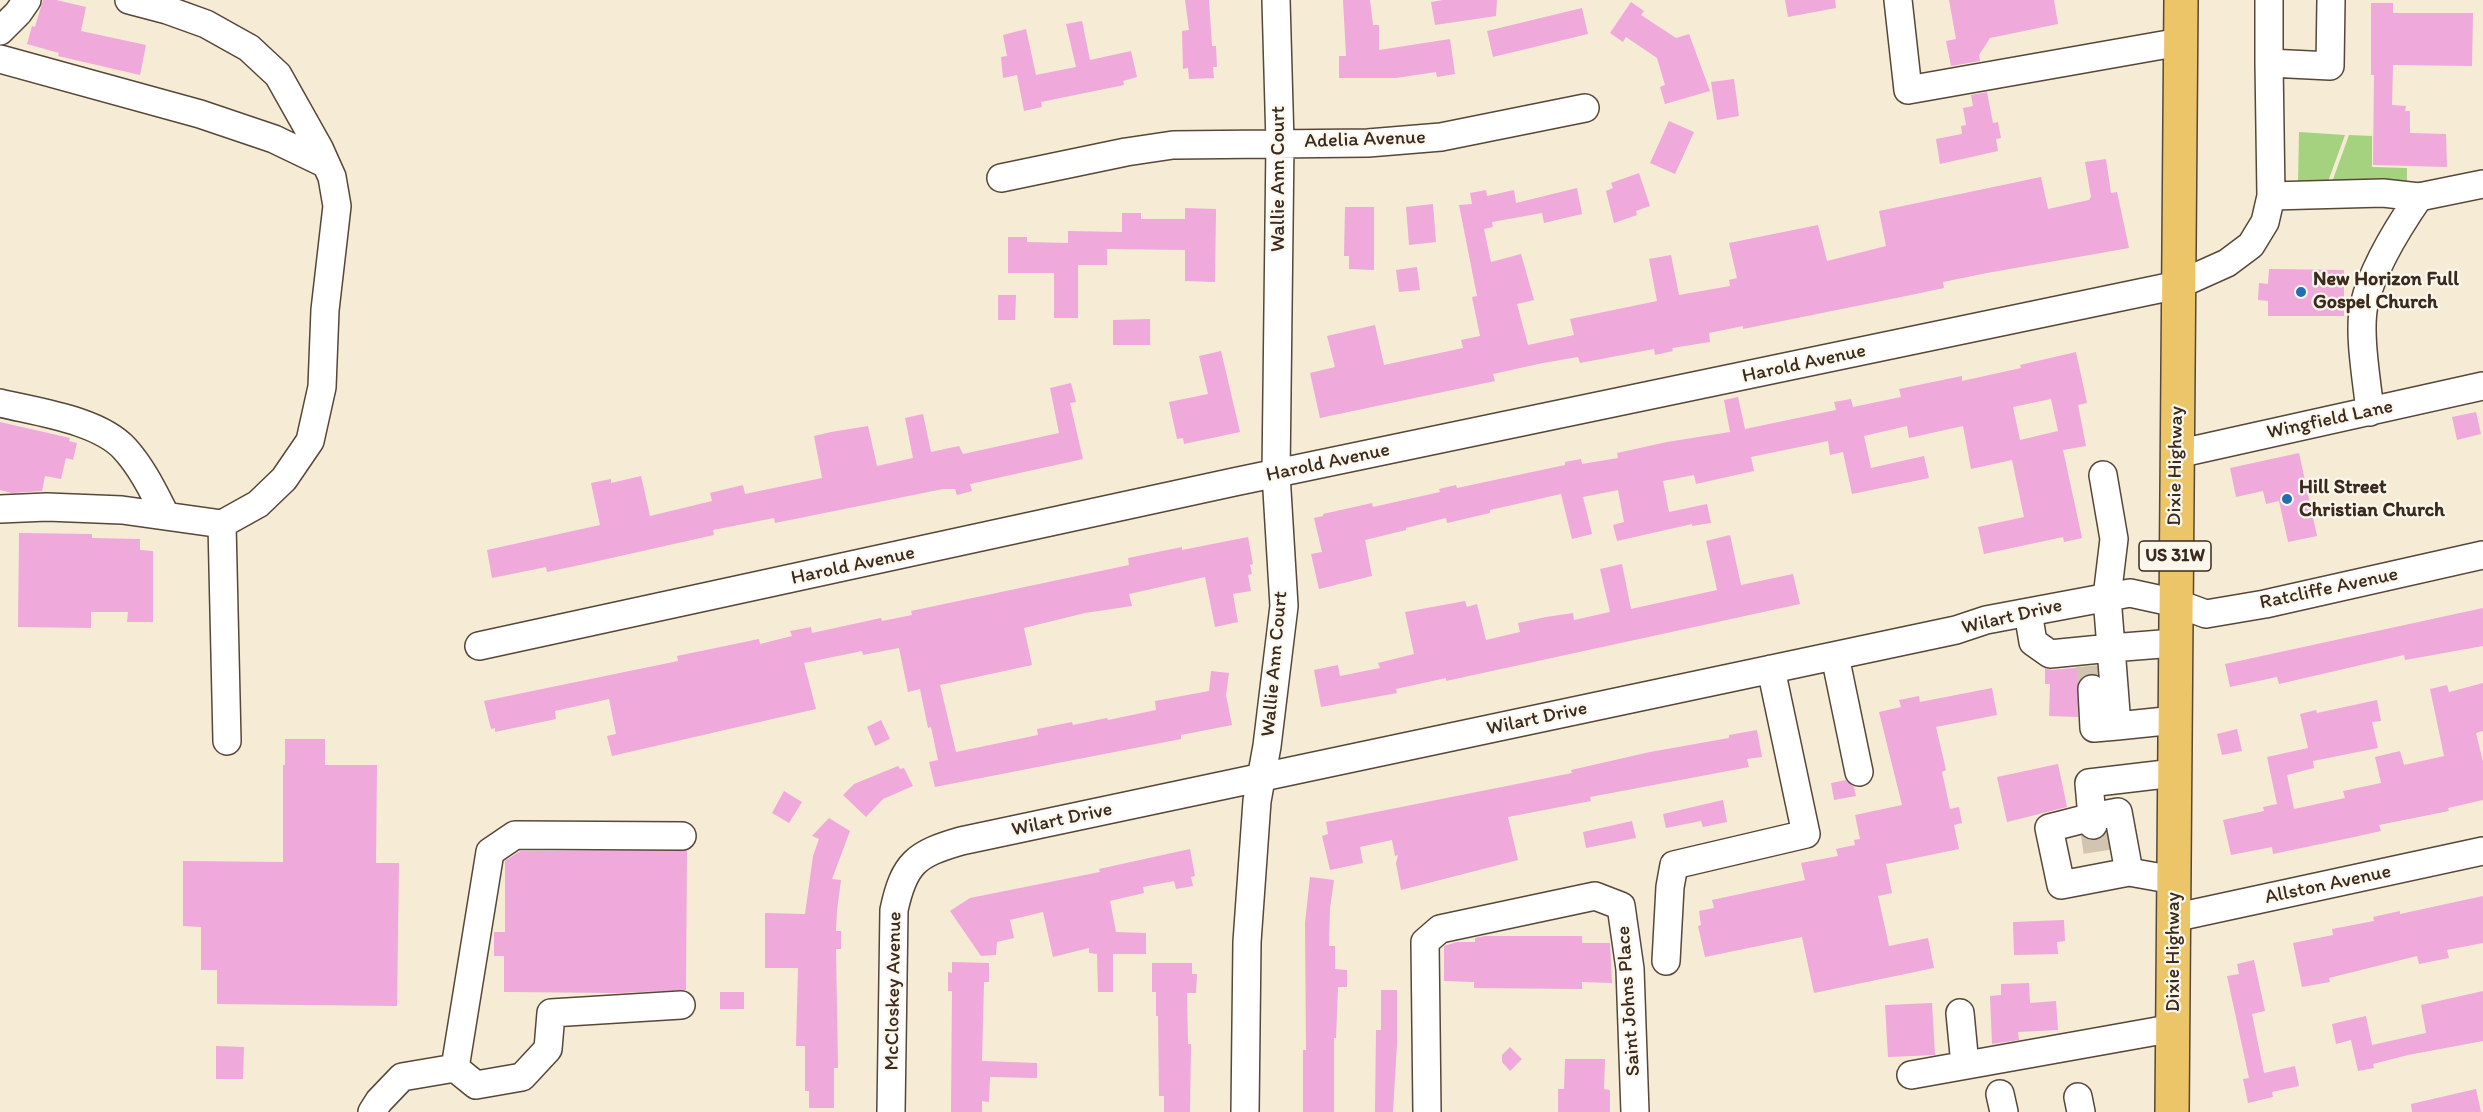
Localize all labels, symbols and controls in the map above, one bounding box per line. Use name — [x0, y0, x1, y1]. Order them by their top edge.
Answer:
street label: Wallie Ann Court — [1267, 106, 1291, 252]
street label: Adelia Avenue — [1304, 126, 1426, 154]
place label: New Horizon Full Gospel Church — [2313, 268, 2459, 315]
marker: New Horizon Full Gospel Church — [2294, 285, 2308, 299]
street label: Harold Avenue — [1740, 339, 1868, 389]
street label: Wingfield Lane — [2265, 395, 2395, 445]
street label: Dixie Highway — [2163, 406, 2189, 526]
street label: Harold Avenue — [1264, 438, 1392, 488]
place label: Hill Street Christian Church — [2299, 476, 2445, 523]
marker: Hill Street Christian Church — [2280, 492, 2294, 506]
street label: Harold Avenue — [789, 541, 917, 591]
road number: US 31W — [2139, 541, 2211, 571]
street label: Ratcliffe Avenue — [2258, 563, 2400, 615]
street label: Wallie Ann Court — [1257, 590, 1293, 738]
street label: Wilart Drive — [1959, 594, 2065, 640]
street label: Wilart Drive — [1484, 697, 1590, 741]
street label: Wilart Drive — [1009, 798, 1115, 842]
street label: Allston Avenue — [2263, 860, 2393, 910]
street label: Dixie Highway — [2162, 892, 2186, 1012]
street label: McCloskey Avenue — [881, 911, 907, 1071]
street label: Saint Johns Place — [1612, 925, 1646, 1077]

